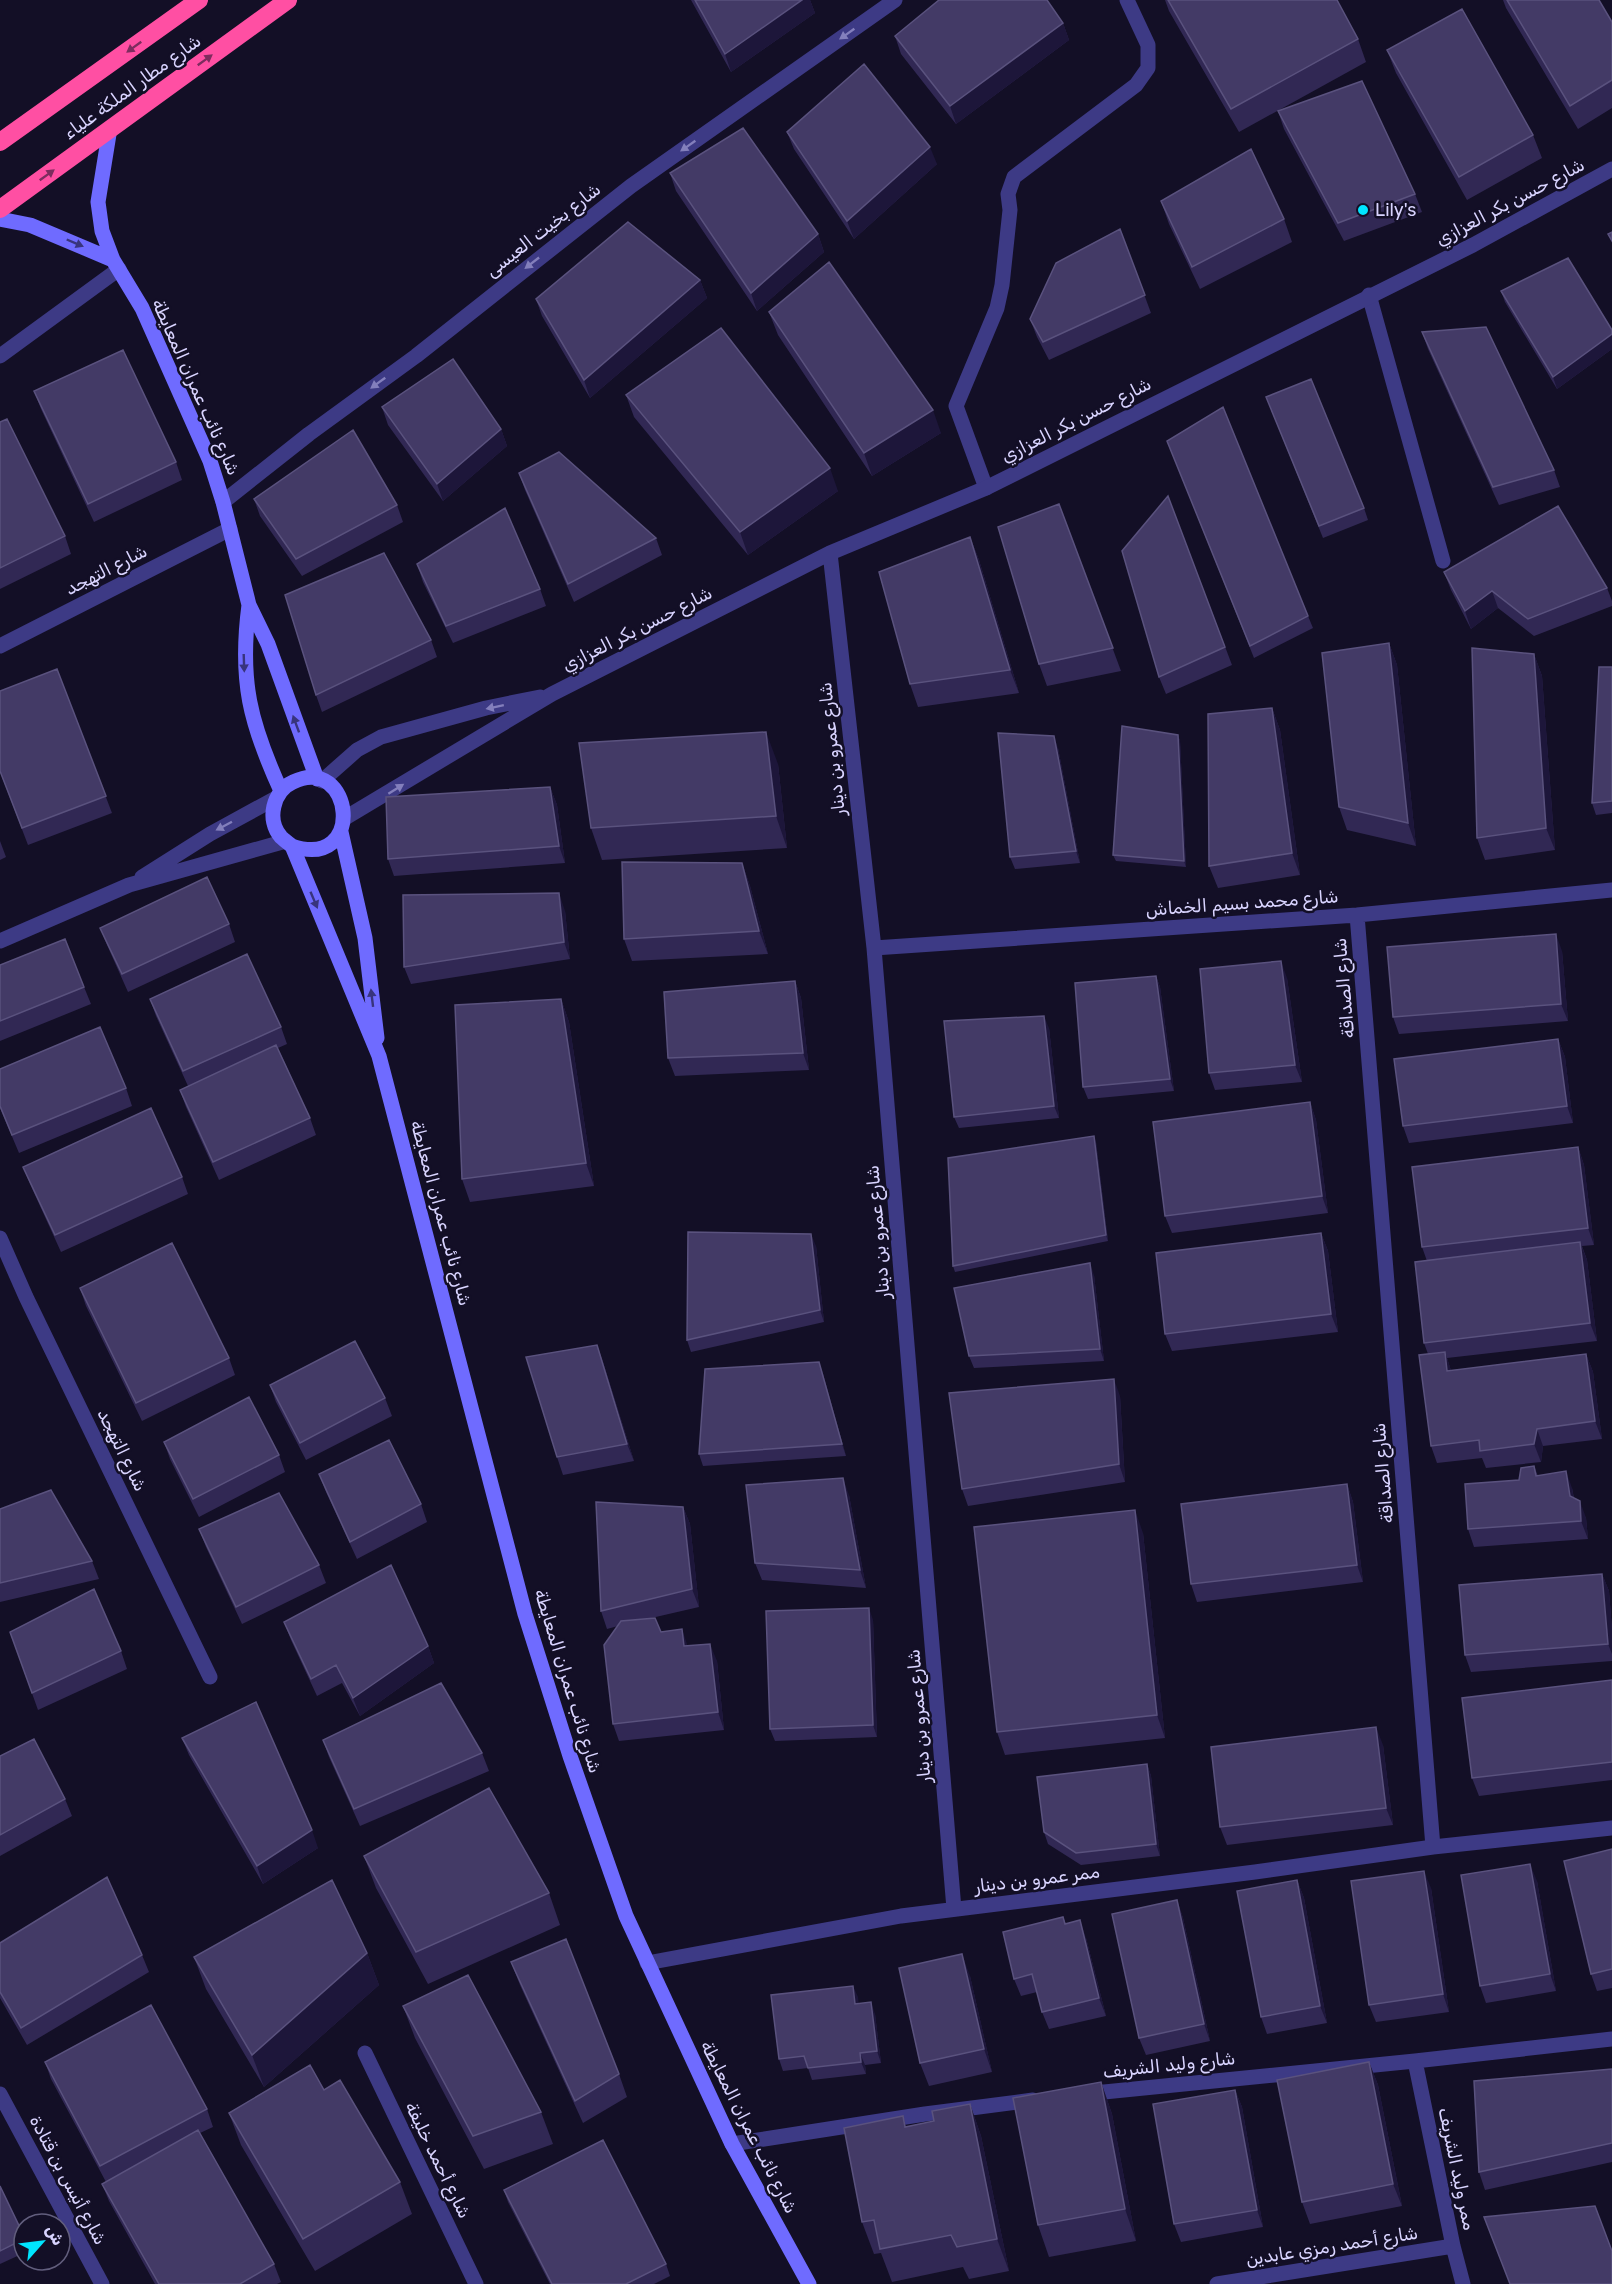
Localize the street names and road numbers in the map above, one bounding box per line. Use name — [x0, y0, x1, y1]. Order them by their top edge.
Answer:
street label: شارع مطار الملكة علياء — [59, 30, 206, 145]
street label: شارع حسن بكر العزازي — [1432, 153, 1589, 251]
street label: شارع بخيت العيسى — [481, 178, 606, 283]
street label: شارع نائب عمران المعايطة — [146, 295, 245, 479]
street label: شارع حسن بكر العزازي — [997, 373, 1155, 468]
street label: شارع التهجد — [61, 540, 151, 601]
street label: شارع حسن بكر العزازي — [558, 582, 716, 677]
street label: شارع عمرو بن دينار — [814, 681, 851, 818]
street label: شارع محمد بسيم الخماش — [1145, 885, 1339, 922]
street label: شارع الصداقة — [1329, 937, 1360, 1039]
street label: شارع نائب عمران المعايطة — [405, 1118, 476, 1308]
street label: شارع عمرو بن دينار — [861, 1164, 896, 1301]
street label: شارع التهجد — [92, 1405, 151, 1495]
street label: شارع الصداقة — [1368, 1422, 1399, 1524]
street label: شارع نائب عمران المعايطة — [529, 1586, 606, 1776]
street label: شارع عمرو بن دينار — [902, 1648, 937, 1785]
street label: ممر عمرو بن دينار — [972, 1860, 1101, 1898]
street label: شارع نائب عمران المعايطة — [695, 2037, 802, 2218]
street label: شارع وليد الشريف — [1102, 2047, 1236, 2084]
street label: شارع أحمد خليفة — [399, 2098, 476, 2222]
street label: ممر وليد الشريف — [1433, 2106, 1481, 2232]
street label: شارع أنيس بن قتادة — [25, 2112, 111, 2248]
street label: شارع أحمد رمزي عابدين — [1244, 2222, 1420, 2271]

